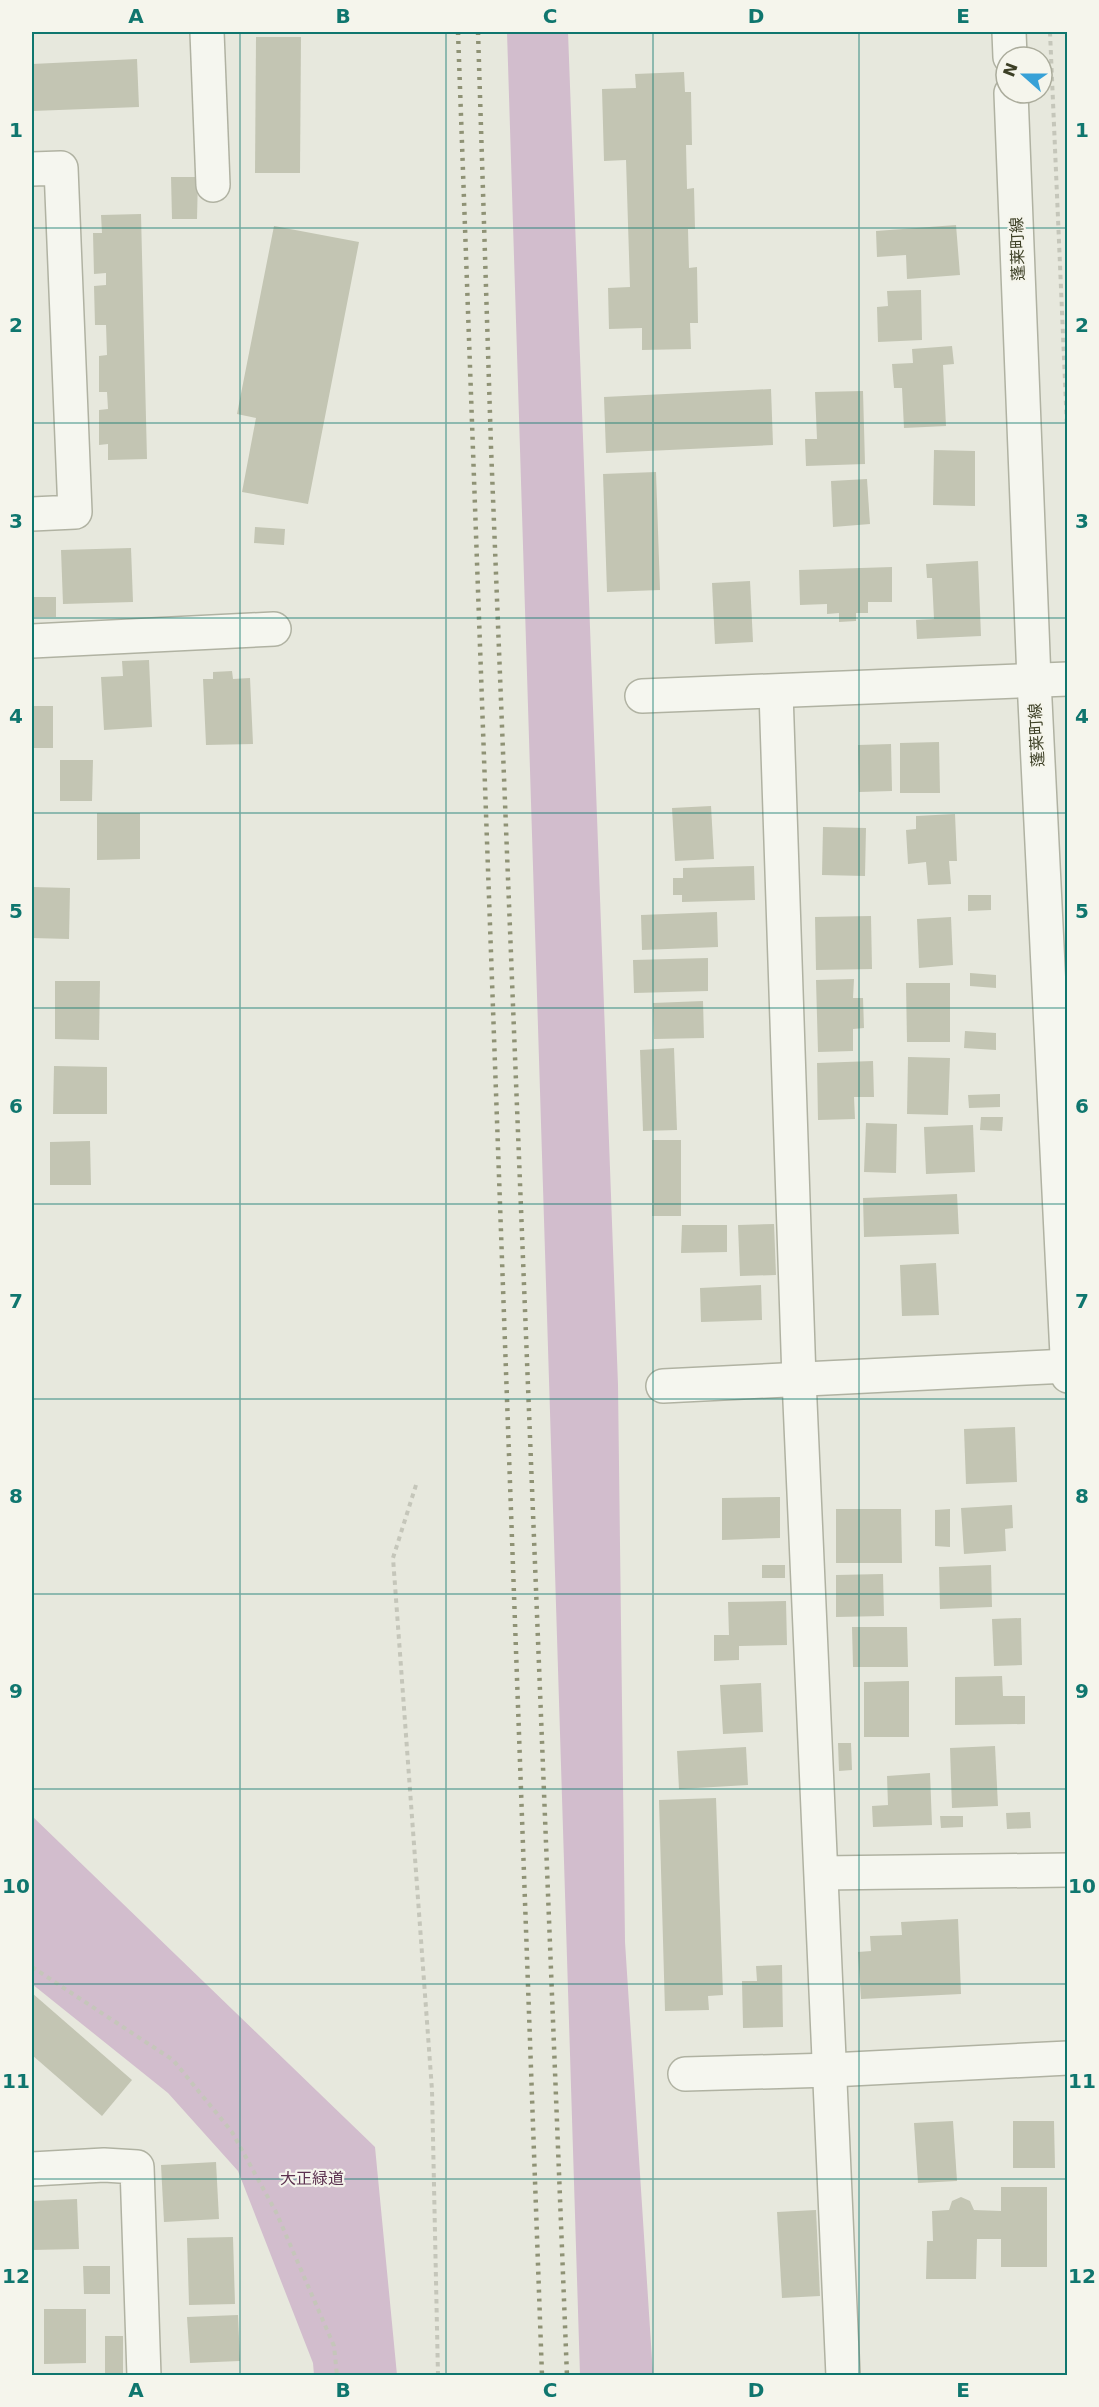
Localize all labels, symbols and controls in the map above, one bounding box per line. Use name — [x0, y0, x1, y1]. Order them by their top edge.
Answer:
text: A — [128, 4, 144, 28]
text: B — [335, 4, 351, 28]
text: C — [543, 4, 557, 28]
text: D — [748, 4, 764, 28]
text: E — [956, 4, 970, 28]
north arrow — [994, 45, 1054, 105]
text: N — [999, 60, 1022, 79]
text: 1 — [9, 118, 23, 142]
text: 1 — [1075, 118, 1089, 142]
street label: 蓬莱町線 — [1007, 217, 1028, 281]
text: 2 — [9, 313, 23, 337]
text: 2 — [1075, 313, 1089, 337]
text: 3 — [9, 509, 23, 533]
text: 3 — [1075, 509, 1089, 533]
street label: 蓬莱町線 — [1025, 703, 1048, 767]
text: 4 — [9, 704, 23, 728]
text: 4 — [1075, 704, 1089, 728]
text: 5 — [9, 899, 23, 923]
text: 5 — [1075, 899, 1089, 923]
text: 6 — [9, 1094, 23, 1118]
text: 6 — [1075, 1094, 1089, 1118]
text: 7 — [9, 1289, 23, 1313]
text: 7 — [1075, 1289, 1089, 1313]
text: 8 — [9, 1484, 23, 1508]
text: 8 — [1075, 1484, 1089, 1508]
text: 9 — [9, 1679, 23, 1703]
text: 9 — [1075, 1679, 1089, 1703]
text: 10 — [2, 1874, 30, 1898]
text: 10 — [1068, 1874, 1096, 1898]
text: 11 — [2, 2069, 30, 2093]
text: 11 — [1068, 2069, 1096, 2093]
park label: 大正緑道 — [280, 2169, 344, 2188]
text: 12 — [2, 2264, 30, 2288]
text: 12 — [1068, 2264, 1096, 2288]
text: A — [128, 2378, 144, 2402]
text: B — [335, 2378, 351, 2402]
text: C — [543, 2378, 557, 2402]
text: D — [748, 2378, 764, 2402]
text: E — [956, 2378, 970, 2402]

